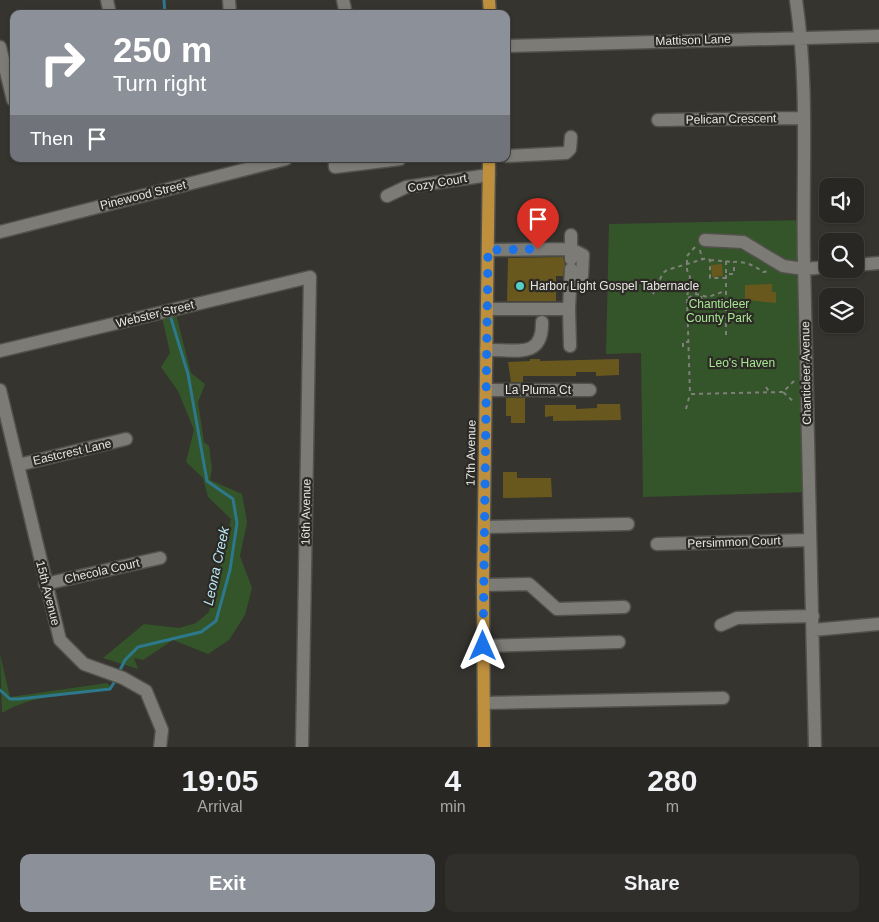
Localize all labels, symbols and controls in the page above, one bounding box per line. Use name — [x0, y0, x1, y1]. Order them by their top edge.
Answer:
icon: right — [30, 30, 95, 95]
text: 250 m — [113, 30, 212, 69]
street label: Mattison Lane — [655, 32, 731, 48]
text: Turn right — [113, 71, 206, 96]
street label: Pelican Crescent — [686, 111, 777, 127]
icon: arrive — [83, 125, 111, 153]
text: Then — [30, 128, 73, 149]
street label: Cozy Court — [406, 171, 468, 195]
street label: Pinewood Street — [99, 177, 188, 212]
map controls — [819, 178, 864, 333]
button: sound — [819, 178, 864, 223]
pin — [517, 198, 559, 249]
icon: arrive — [524, 205, 552, 233]
button: search — [819, 233, 864, 278]
place label: Harbor Light Gospel Tabernacle — [530, 279, 700, 293]
marker: Harbor Light Gospel Tabernacle — [514, 280, 526, 292]
button: layers — [819, 288, 864, 333]
street label: Webster Street — [115, 297, 196, 330]
park label: Chanticleer County Park — [686, 297, 753, 325]
street label: Chanticleer Avenue — [798, 321, 814, 425]
park label: Leo's Haven — [709, 356, 775, 370]
street label: La Pluma Ct — [505, 383, 572, 397]
street label: 17th Avenue — [463, 419, 479, 486]
street label: Eastcrest Lane — [31, 436, 113, 468]
street label: 16th Avenue — [298, 478, 314, 545]
water label: Leona Creek — [200, 524, 232, 607]
street label: Persimmon Court — [687, 533, 782, 551]
street label: Checola Court — [63, 555, 142, 586]
street label: 15th Avenue — [33, 559, 63, 627]
position arrow — [456, 619, 508, 671]
text: 19:05 — [182, 764, 258, 797]
text: 4 — [444, 764, 461, 797]
text: 280 — [647, 764, 697, 797]
text: Arrival — [197, 798, 243, 815]
text: min — [440, 798, 466, 815]
text: m — [666, 798, 679, 815]
button: Exit — [20, 854, 435, 912]
button: Share — [445, 854, 859, 912]

